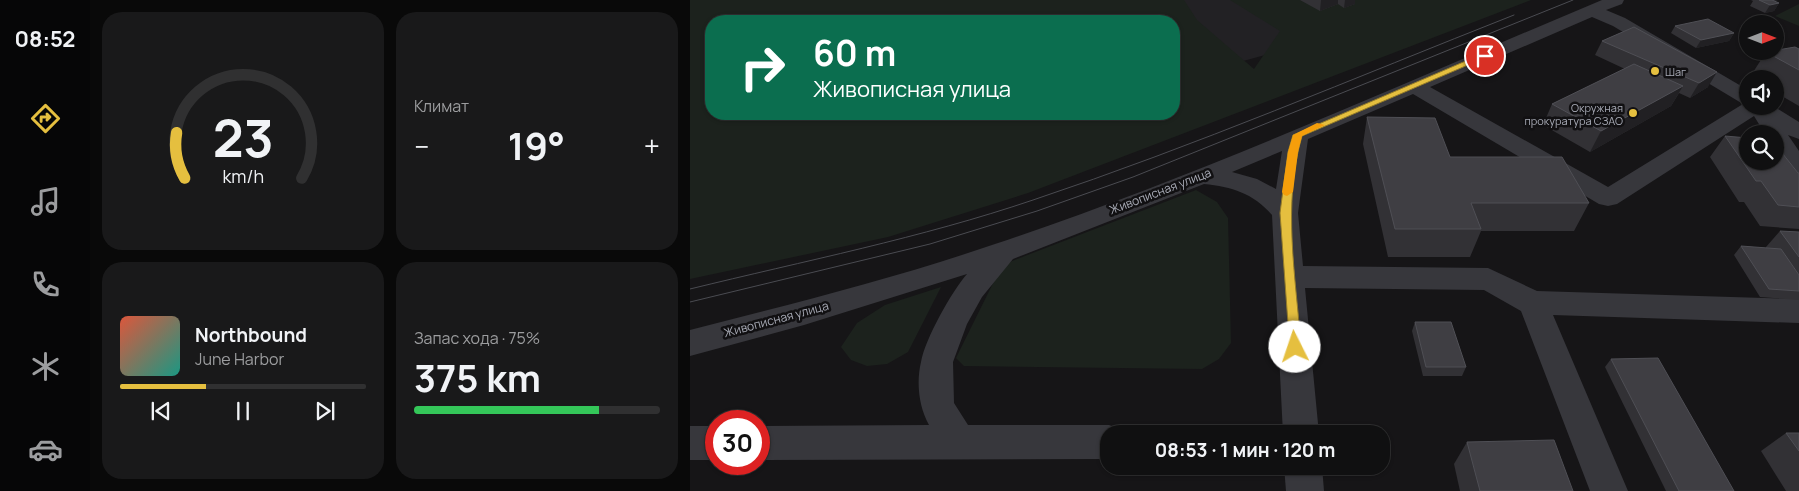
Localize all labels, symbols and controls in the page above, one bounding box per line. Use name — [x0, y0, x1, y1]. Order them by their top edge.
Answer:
north arrow — [1739, 15, 1784, 60]
map controls — [1739, 15, 1784, 170]
text: 08:52 — [15, 24, 75, 54]
text: 60 m — [813, 29, 896, 77]
icon: right — [730, 35, 795, 100]
pin — [1464, 35, 1506, 77]
icon: arrive — [1471, 42, 1499, 70]
place label: Шаг — [1665, 64, 1686, 79]
marker: Шаг — [1649, 65, 1661, 77]
button: sound — [1739, 70, 1784, 115]
text: Живописная улица — [813, 74, 1011, 104]
text: Климат — [414, 95, 469, 117]
place label: Окружная прокуратура СЗАО — [1525, 100, 1623, 128]
icon: directions — [28, 101, 63, 136]
text: 23 — [212, 102, 274, 173]
marker: Окружная прокуратура СЗАО — [1627, 107, 1639, 119]
text: 19° — [508, 119, 565, 171]
button: search — [1739, 125, 1784, 170]
text: − — [414, 127, 429, 165]
text: + — [644, 127, 660, 165]
text: km/h — [222, 164, 264, 188]
street label: Живописная улица — [1107, 164, 1213, 218]
icon: music — [28, 184, 63, 219]
icon: phone — [28, 267, 63, 302]
street label: Живописная улица — [722, 297, 830, 341]
position arrow — [1268, 320, 1320, 372]
text: Northbound — [195, 322, 307, 348]
text: Запас хода · 75% — [414, 327, 540, 349]
text: June Harbor — [195, 348, 284, 370]
icon: climate — [28, 349, 63, 384]
text: 375 km — [414, 351, 541, 403]
icon: previous — [147, 397, 175, 425]
icon: pause — [229, 397, 257, 425]
icon: next — [311, 397, 339, 425]
speed limit sign: 30 — [705, 410, 770, 475]
icon: car — [28, 432, 63, 467]
text: 08:53 · 1 мин · 120 m — [1155, 437, 1335, 463]

